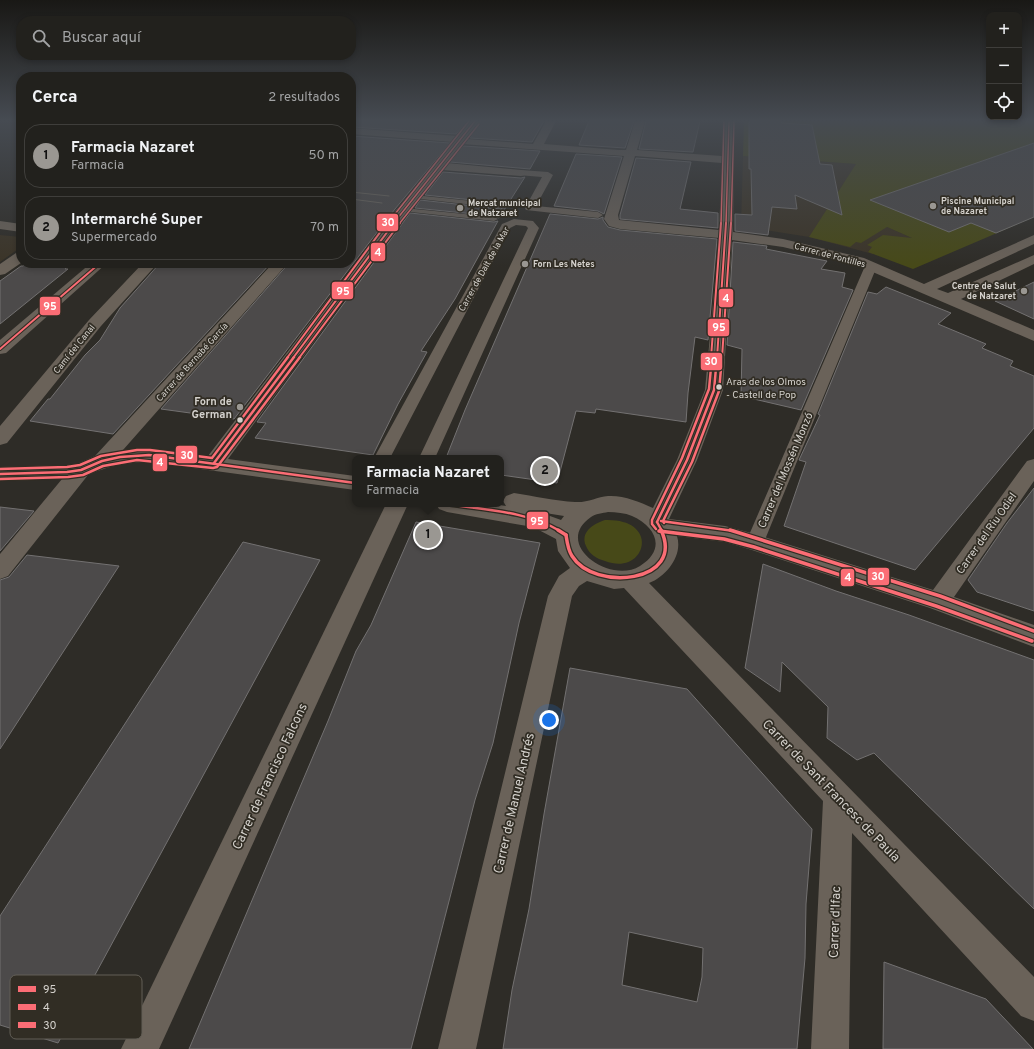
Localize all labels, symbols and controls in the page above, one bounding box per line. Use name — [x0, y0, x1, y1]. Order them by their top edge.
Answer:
map controls — [986, 12, 1022, 120]
button: + — [986, 12, 1022, 48]
search box — [16, 16, 356, 60]
icon: search — [30, 27, 52, 49]
text: Buscar aquí — [62, 29, 141, 48]
button: − — [986, 48, 1022, 84]
button: locate — [986, 84, 1022, 120]
text: Cerca — [32, 87, 78, 109]
text: 2 resultados — [268, 90, 340, 106]
text: Farmacia Nazaret — [71, 139, 195, 158]
text: 1 — [43, 148, 49, 164]
text: 50 m — [309, 148, 339, 164]
text: Farmacia — [71, 158, 124, 174]
place label: Piscine Municipal de Nazaret — [941, 196, 1015, 217]
place label: Mercat municipal de Natzaret — [468, 198, 541, 219]
marker: Piscine Municipal de Nazaret — [928, 201, 938, 211]
marker: Mercat municipal de Natzaret — [455, 203, 465, 213]
text: Intermarché Super — [71, 211, 203, 230]
line badge: 30 — [376, 213, 399, 232]
text: 30 — [381, 216, 395, 230]
text: 2 — [42, 220, 50, 236]
text: 70 m — [310, 220, 339, 236]
street label: Carrer de Dalt de la Mar — [457, 225, 513, 313]
text: Supermercado — [71, 230, 157, 246]
street label: Carrer de Fontilles — [793, 241, 867, 270]
line badge: 4 — [370, 242, 386, 262]
text: 4 — [374, 246, 382, 260]
marker: Forn Les Netes — [520, 259, 530, 269]
place label: Forn Les Netes — [533, 259, 595, 270]
line badge: 95 — [331, 281, 354, 300]
place label: Centre de Salut de Natzaret — [952, 281, 1016, 302]
text: 95 — [336, 285, 350, 299]
marker: Centre de Salut de Natzaret — [1019, 286, 1029, 296]
line badge: 4 — [718, 288, 734, 308]
text: 4 — [722, 292, 730, 306]
line badge: 95 — [39, 296, 61, 316]
text: 95 — [43, 300, 57, 314]
line badge: 95 — [707, 318, 730, 337]
street label: Carrer de Bernabé García — [154, 320, 231, 404]
text: 95 — [712, 321, 726, 335]
street label: Camí del Canal — [51, 323, 98, 376]
line badge: 30 — [700, 352, 723, 371]
text: 30 — [704, 355, 718, 369]
place label: Aras de los Olmos - Castell de Pop — [726, 376, 806, 402]
marker: Aras de los Olmos - Castell de Pop — [714, 382, 724, 392]
place label: Forn de German — [192, 395, 232, 422]
marker: Forn de German — [235, 402, 245, 412]
street label: Carrer del Mossén Monzó — [755, 410, 817, 530]
unlabelled marker — [235, 415, 245, 425]
line badge: 30 — [175, 445, 198, 464]
text: 30 — [180, 449, 194, 463]
line badge: 4 — [152, 453, 168, 472]
popup — [352, 455, 504, 507]
text: 4 — [156, 456, 164, 470]
pin: 2 — [532, 456, 558, 486]
text: Farmacia Nazaret — [366, 464, 490, 483]
text: Farmacia — [366, 483, 419, 499]
street label: Carrer del Riu Odiel — [953, 490, 1020, 577]
line badge: 95 — [526, 511, 549, 530]
text: 95 — [530, 515, 544, 529]
pin: 1 — [415, 520, 441, 550]
line badge: 30 — [867, 567, 890, 586]
line badge: 4 — [840, 568, 855, 587]
text: 30 — [871, 570, 885, 584]
text: 4 — [844, 571, 852, 585]
street label: Carrer de Francisco Falcons — [230, 701, 312, 853]
your location — [539, 710, 559, 730]
street label: Carrer de Sant Francesc de Paula — [758, 717, 903, 866]
street label: Carrer de Manuel Andrés — [491, 732, 539, 875]
street label: Carrer d'Ifac — [827, 886, 845, 958]
legend — [10, 975, 142, 1039]
text: 95 — [43, 983, 57, 997]
text: 4 — [43, 1001, 50, 1015]
text: 30 — [43, 1019, 57, 1033]

